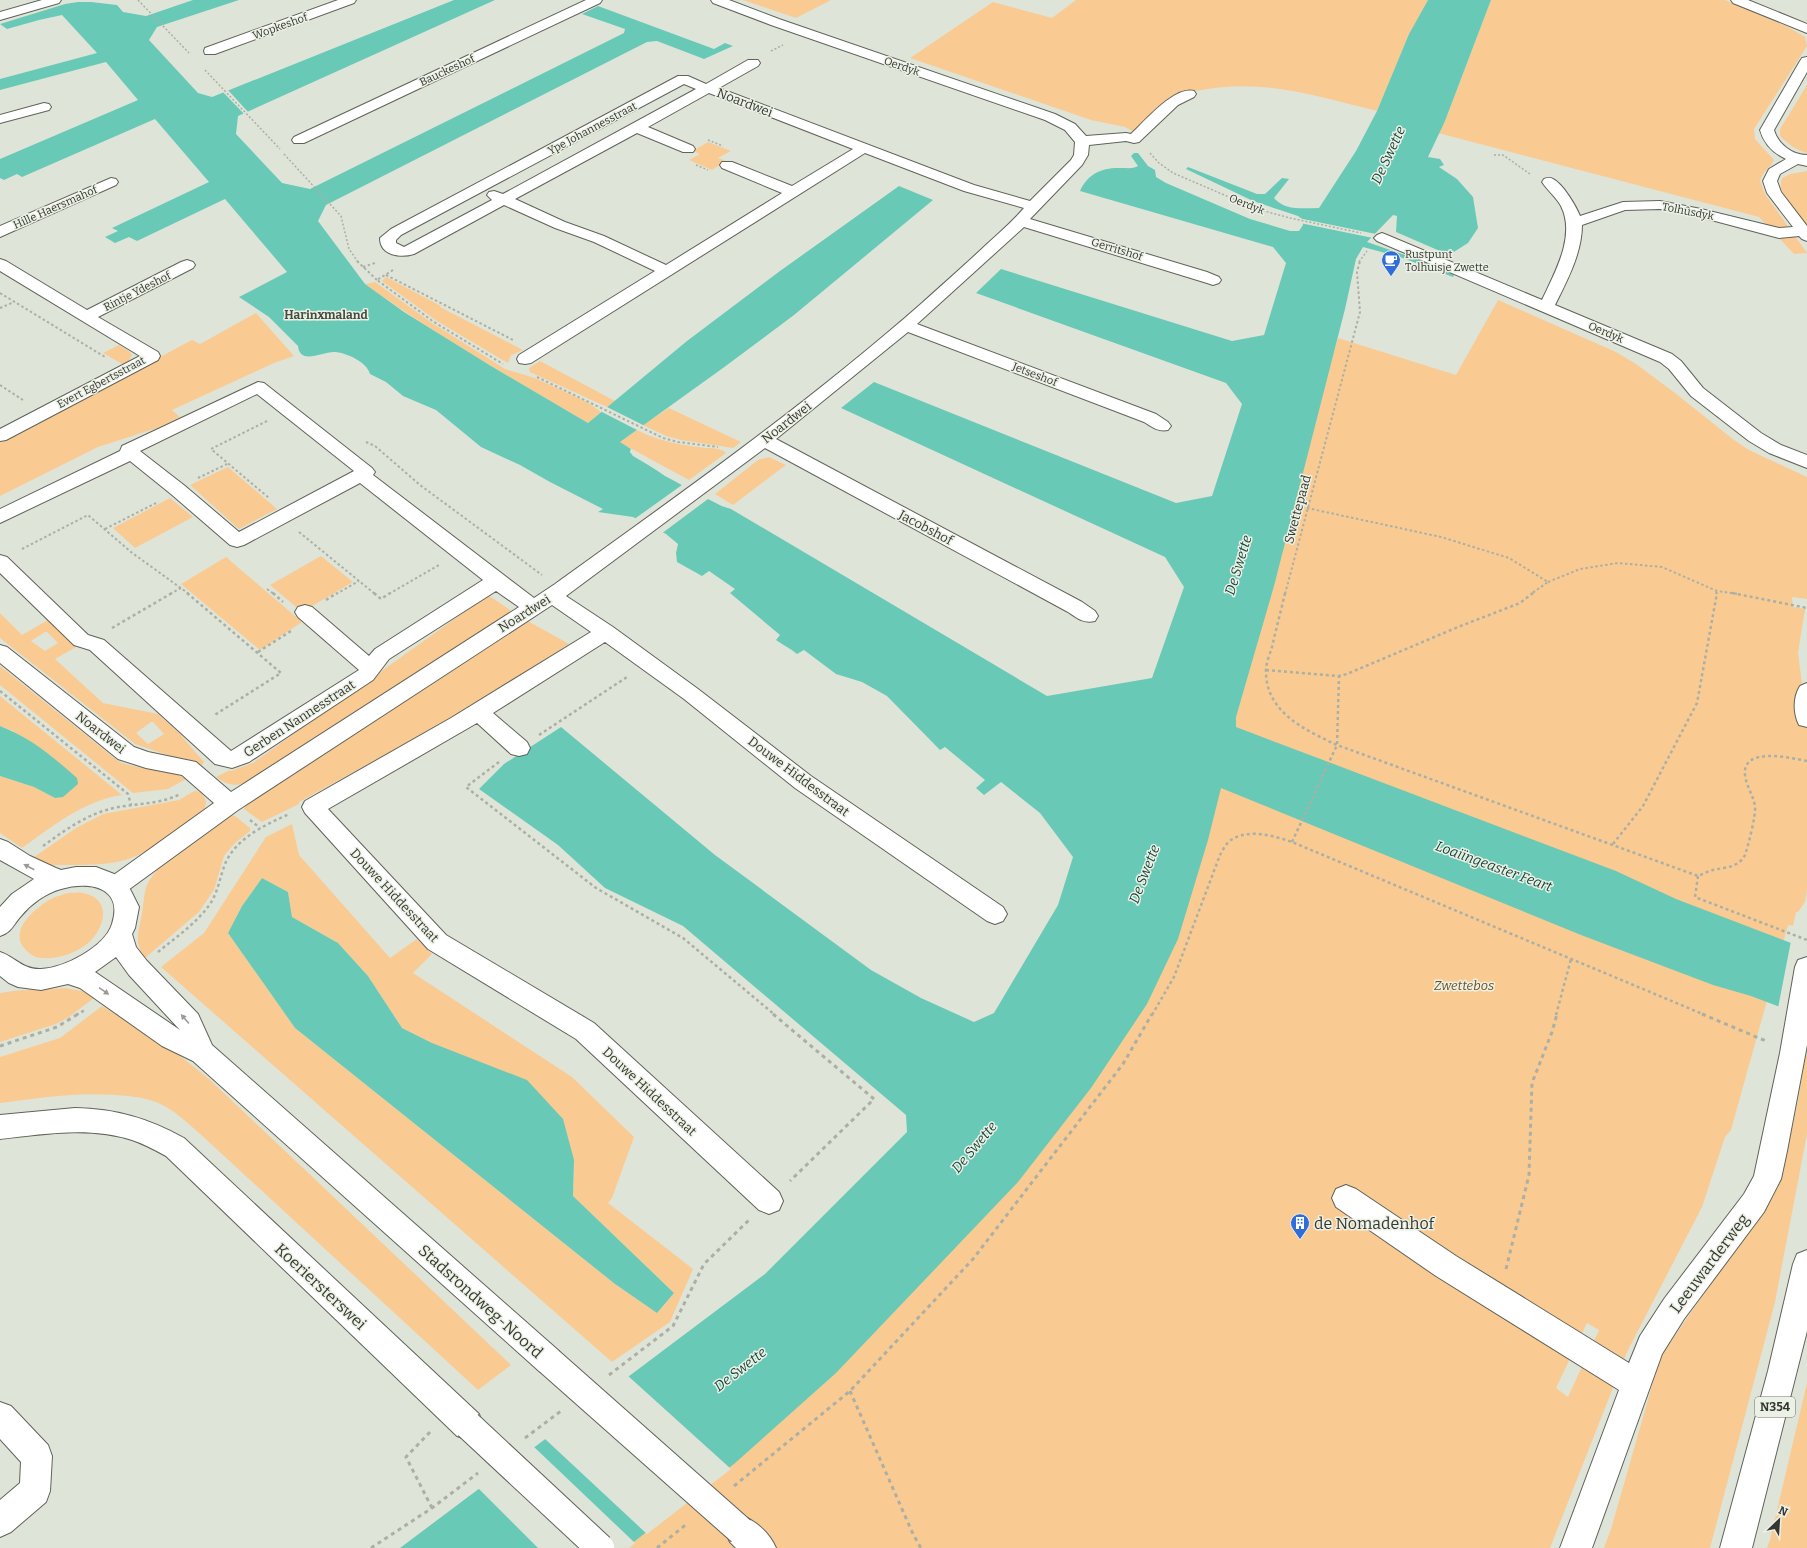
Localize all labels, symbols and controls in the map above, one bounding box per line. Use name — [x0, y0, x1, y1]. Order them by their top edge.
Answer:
street label: Wopkeshof — [251, 10, 310, 42]
street label: Bauckeshof — [418, 52, 478, 89]
street label: Oerdyk — [882, 54, 922, 79]
street label: Noardwei — [715, 85, 775, 120]
street label: Ype Johannesstraat — [546, 99, 639, 157]
water label: De Swette — [1368, 124, 1409, 187]
street label: Hille Haersmahof — [11, 183, 100, 232]
street label: Oerdyk — [1227, 191, 1267, 218]
street label: Tolhûsdyk — [1661, 200, 1716, 223]
street label: Gerritshof — [1090, 236, 1145, 264]
place label: Rustpunt Tolhuisje Zwette — [1405, 248, 1489, 274]
cafe icon: Rustpunt Tolhuisje Zwette — [1380, 249, 1402, 277]
street label: Rintje Ydeshof — [102, 268, 174, 314]
district label: Harinxmaland — [284, 308, 368, 322]
street label: Oerdyk — [1586, 319, 1626, 346]
street label: Evert Egbertsstraat — [55, 354, 148, 411]
street label: Jetseshof — [1010, 360, 1060, 389]
street label: Noardwei — [759, 398, 814, 446]
street label: Swettepaad — [1281, 473, 1314, 545]
street label: Jacobshof — [895, 507, 957, 549]
water label: De Swette — [1221, 533, 1256, 597]
street label: Noardwei — [495, 591, 553, 635]
street label: Gerben Nannesstraat — [241, 677, 358, 760]
street label: Noardwei — [73, 708, 129, 756]
street label: Douwe Hiddesstraat — [745, 734, 852, 819]
water label: Loaiïngeaster Feart — [1433, 837, 1555, 896]
water label: De Swette — [1126, 842, 1163, 906]
street label: Douwe Hiddesstraat — [347, 845, 442, 946]
one-way arrow — [23, 864, 35, 870]
park label: Zwettebos — [1434, 978, 1494, 993]
one-way arrow — [98, 987, 109, 995]
one-way arrow — [181, 1013, 190, 1024]
street label: Douwe Hiddesstraat — [600, 1044, 700, 1139]
water label: De Swette — [948, 1118, 1001, 1176]
street label: Leeuwarderweg — [1666, 1210, 1753, 1317]
building icon: de Nomadenhof — [1289, 1212, 1311, 1240]
place label: de Nomadenhof — [1314, 1214, 1436, 1233]
street label: Koeriersterswei — [271, 1239, 370, 1334]
street label: Stadsrondweg-Noord — [415, 1241, 547, 1363]
water label: De Swette — [711, 1344, 770, 1395]
road number: N354 — [1755, 1397, 1795, 1417]
north arrow — [1759, 1500, 1799, 1540]
text: N — [1776, 1504, 1790, 1519]

